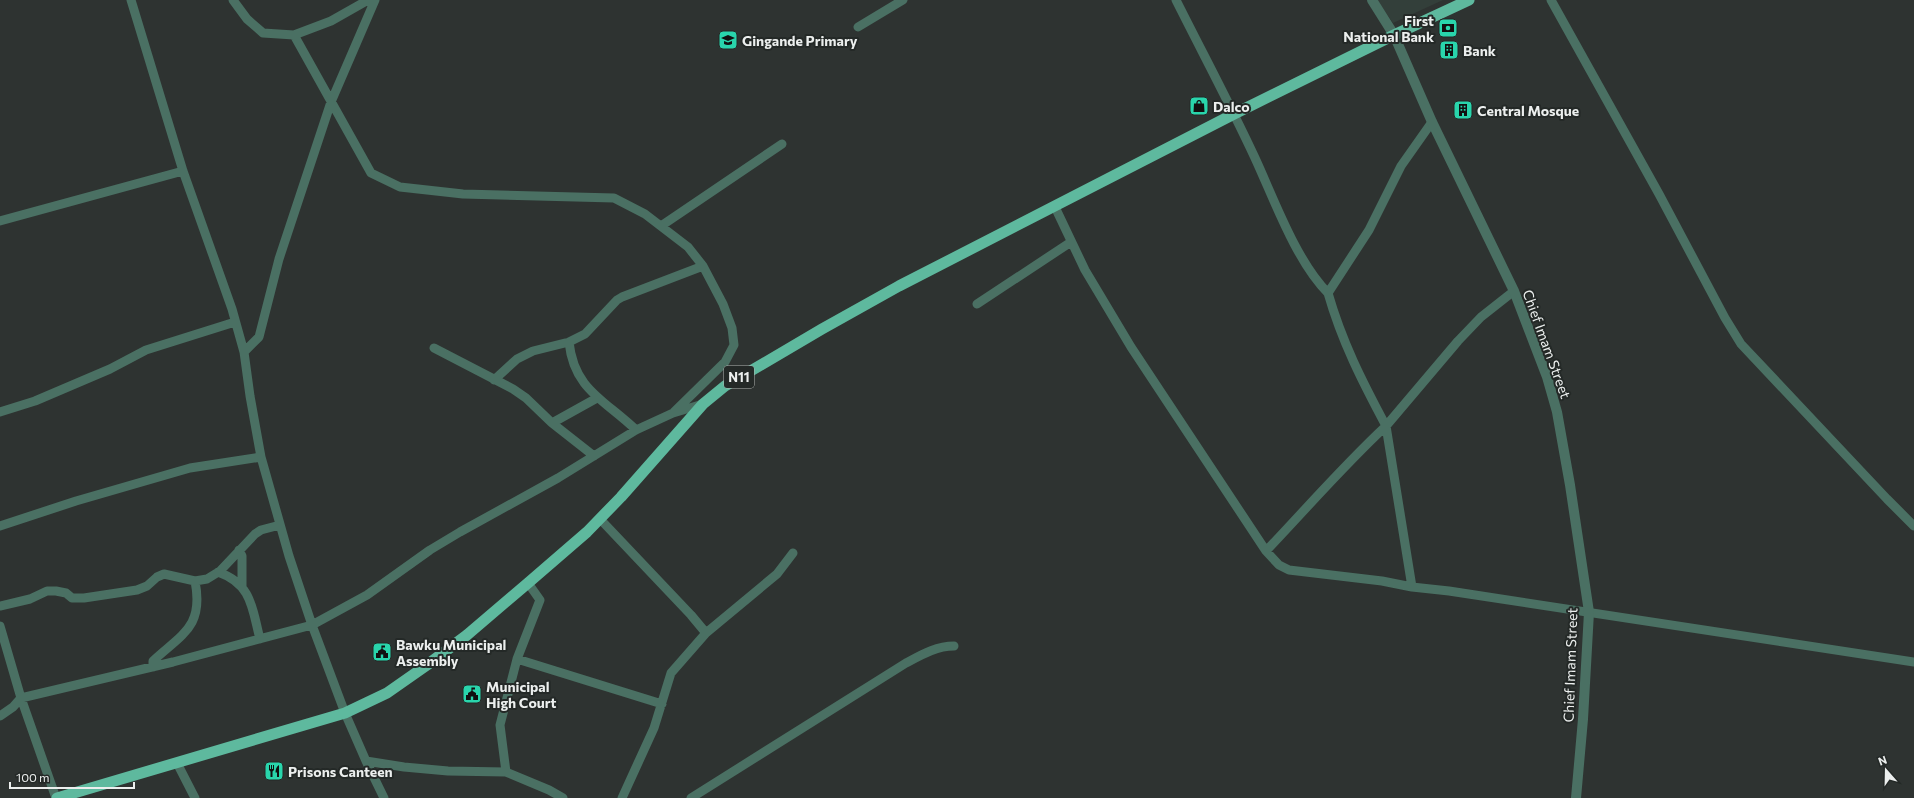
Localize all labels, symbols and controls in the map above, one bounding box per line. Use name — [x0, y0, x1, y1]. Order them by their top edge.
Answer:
place label: First National Bank — [1343, 12, 1434, 45]
bank icon: First National Bank — [1437, 17, 1459, 39]
school or university icon: Gingande Primary — [717, 29, 739, 51]
place label: Gingande Primary — [742, 32, 858, 49]
building icon: Bank — [1438, 39, 1460, 61]
place label: Bank — [1463, 42, 1496, 59]
shop icon: Dalco — [1188, 95, 1210, 117]
place label: Dalco — [1213, 98, 1250, 115]
building icon: Central Mosque — [1452, 99, 1474, 121]
place label: Central Mosque — [1477, 102, 1579, 119]
street label: Chief Imam Street — [1519, 287, 1575, 401]
road number: N11 — [724, 366, 754, 388]
street label: Chief Imam Street — [1560, 607, 1581, 723]
place label: Bawku Municipal Assembly — [396, 636, 506, 669]
public building icon: Bawku Municipal Assembly — [371, 641, 393, 663]
place label: Municipal High Court — [486, 678, 557, 711]
public building icon: Municipal High Court — [461, 683, 483, 705]
north arrow — [1866, 750, 1906, 790]
text: N — [1876, 753, 1889, 768]
restaurant icon: Prisons Canteen — [263, 760, 285, 782]
place label: Prisons Canteen — [288, 763, 393, 780]
scale bar — [10, 764, 134, 790]
text: 100 m — [16, 770, 50, 784]

